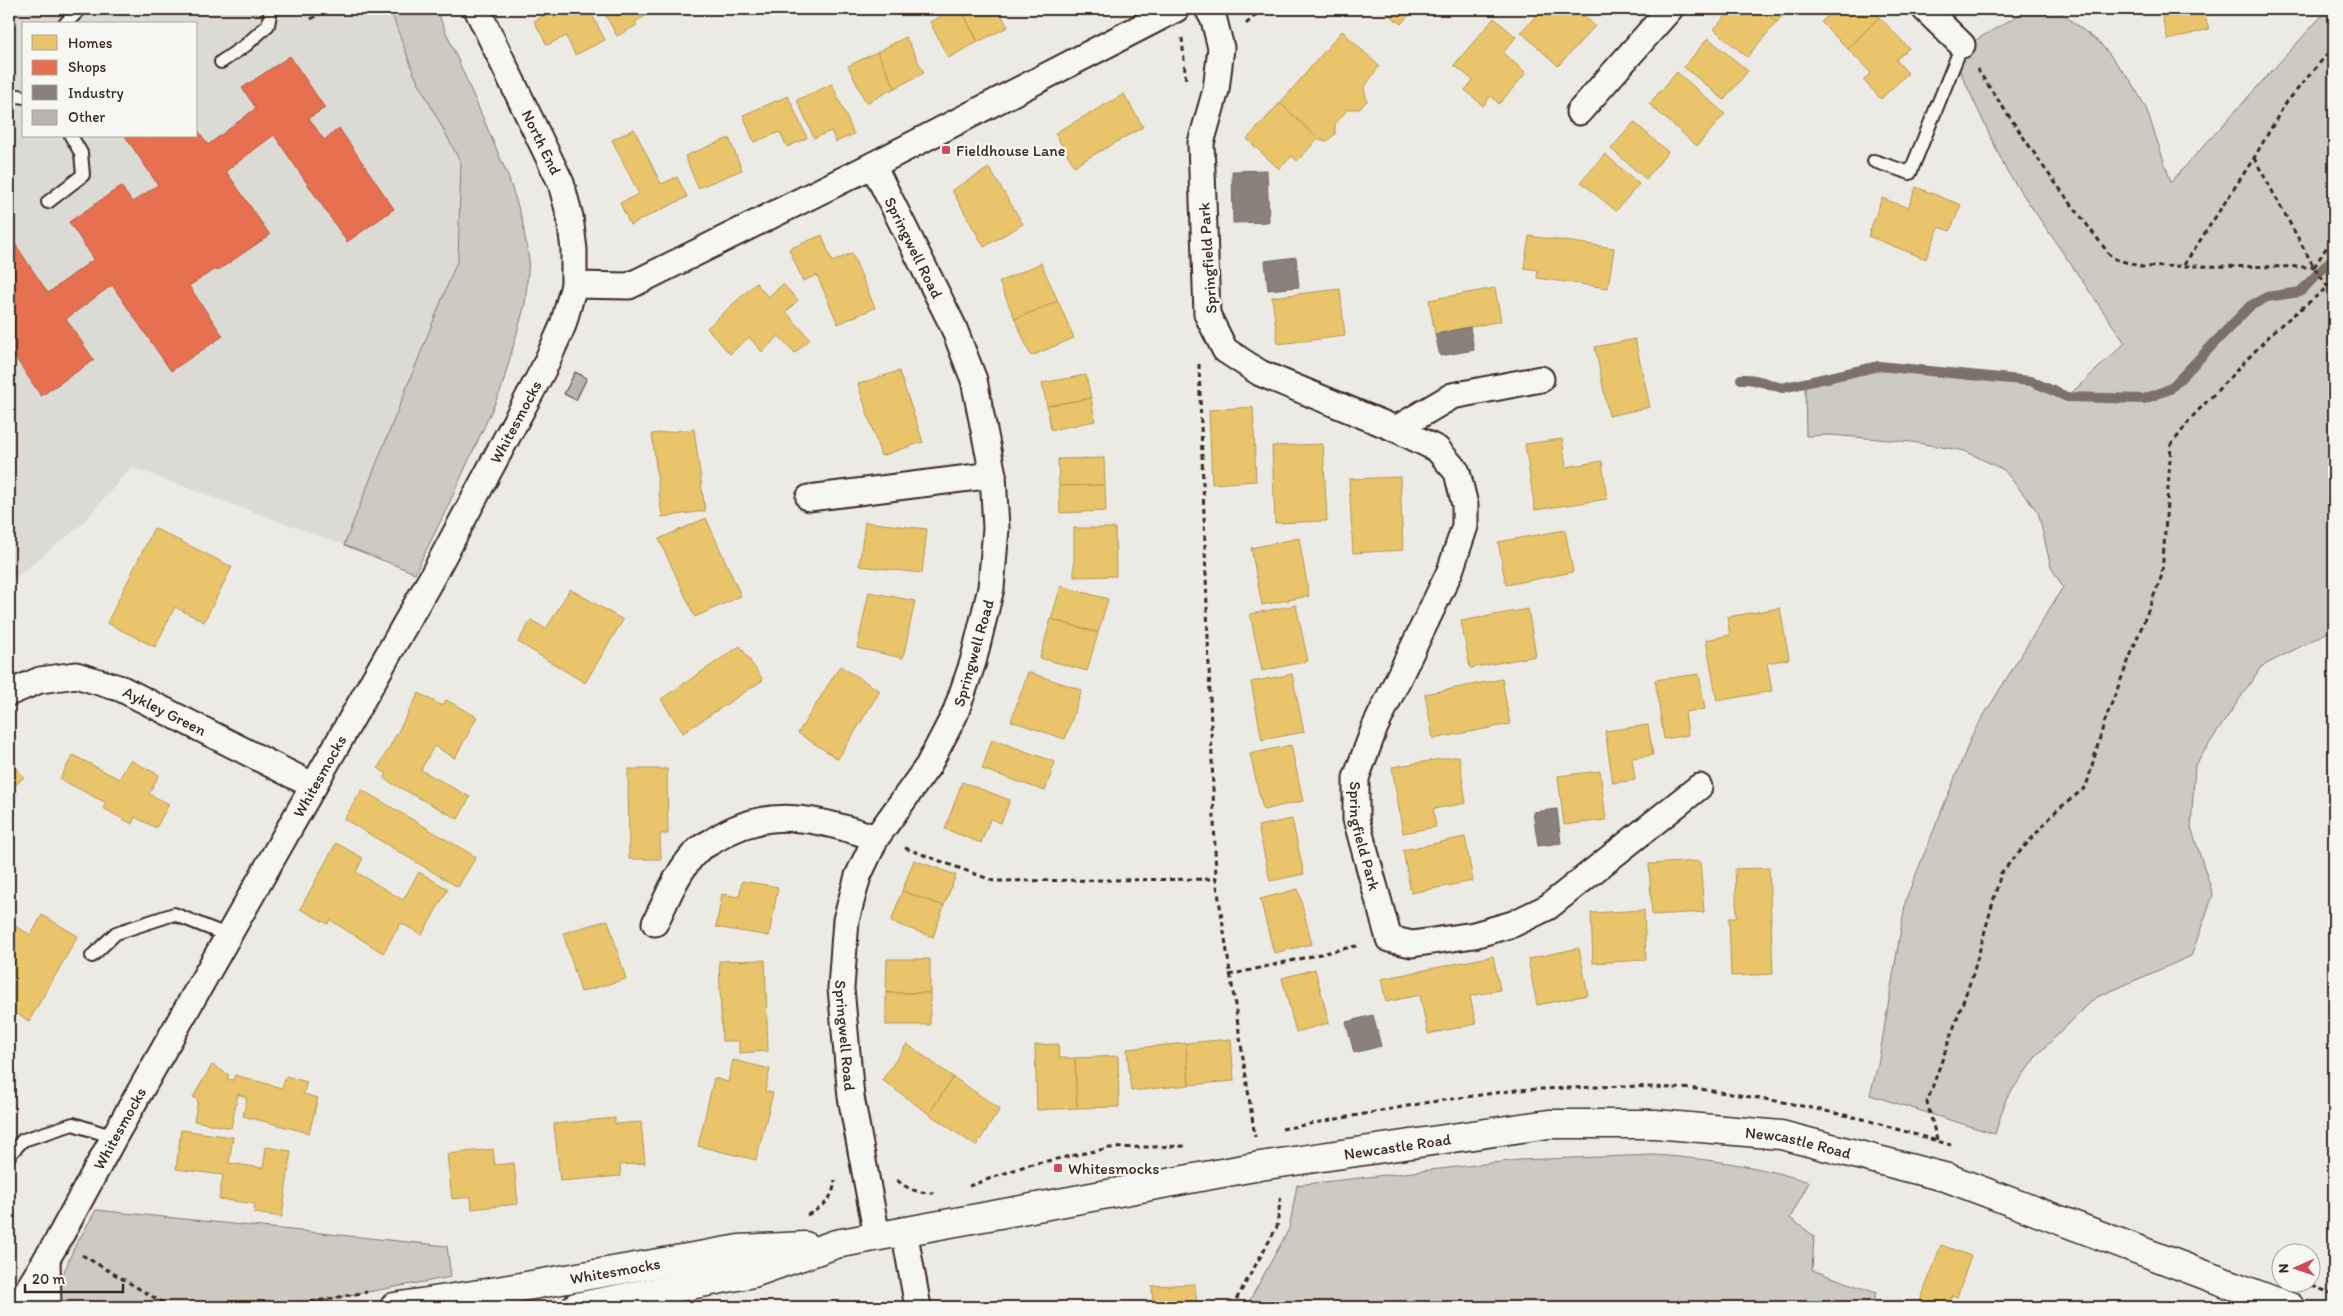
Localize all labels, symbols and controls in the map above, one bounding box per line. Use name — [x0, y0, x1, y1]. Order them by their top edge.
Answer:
legend — [22, 22, 198, 138]
text: Homes — [68, 34, 113, 52]
text: Shops — [68, 58, 107, 76]
text: Industry — [68, 84, 124, 102]
street label: North End — [518, 107, 566, 178]
text: Other — [68, 108, 105, 126]
place label: Fieldhouse Lane — [956, 141, 1065, 160]
marker: Fieldhouse Lane — [940, 144, 952, 156]
street label: Springwell Road — [880, 194, 947, 302]
street label: Springfield Park — [1194, 202, 1221, 314]
street label: Whitesmocks — [486, 377, 546, 467]
street label: Springwell Road — [949, 597, 998, 709]
street label: Aykley Green — [120, 682, 209, 740]
street label: Whitesmocks — [289, 732, 350, 821]
street label: Springfield Park — [1346, 781, 1384, 893]
street label: Springwell Road — [831, 980, 859, 1092]
street label: Whitesmocks — [89, 1084, 150, 1173]
street label: Newcastle Road — [1744, 1123, 1853, 1163]
street label: Newcastle Road — [1343, 1129, 1452, 1164]
place label: Whitesmocks — [1068, 1159, 1159, 1178]
marker: Whitesmocks — [1052, 1162, 1064, 1174]
north arrow — [2270, 1244, 2320, 1294]
street label: Whitesmocks — [568, 1254, 662, 1288]
scale bar — [25, 1261, 122, 1293]
text: N — [2275, 1263, 2292, 1273]
text: 20 m — [32, 1270, 66, 1288]

